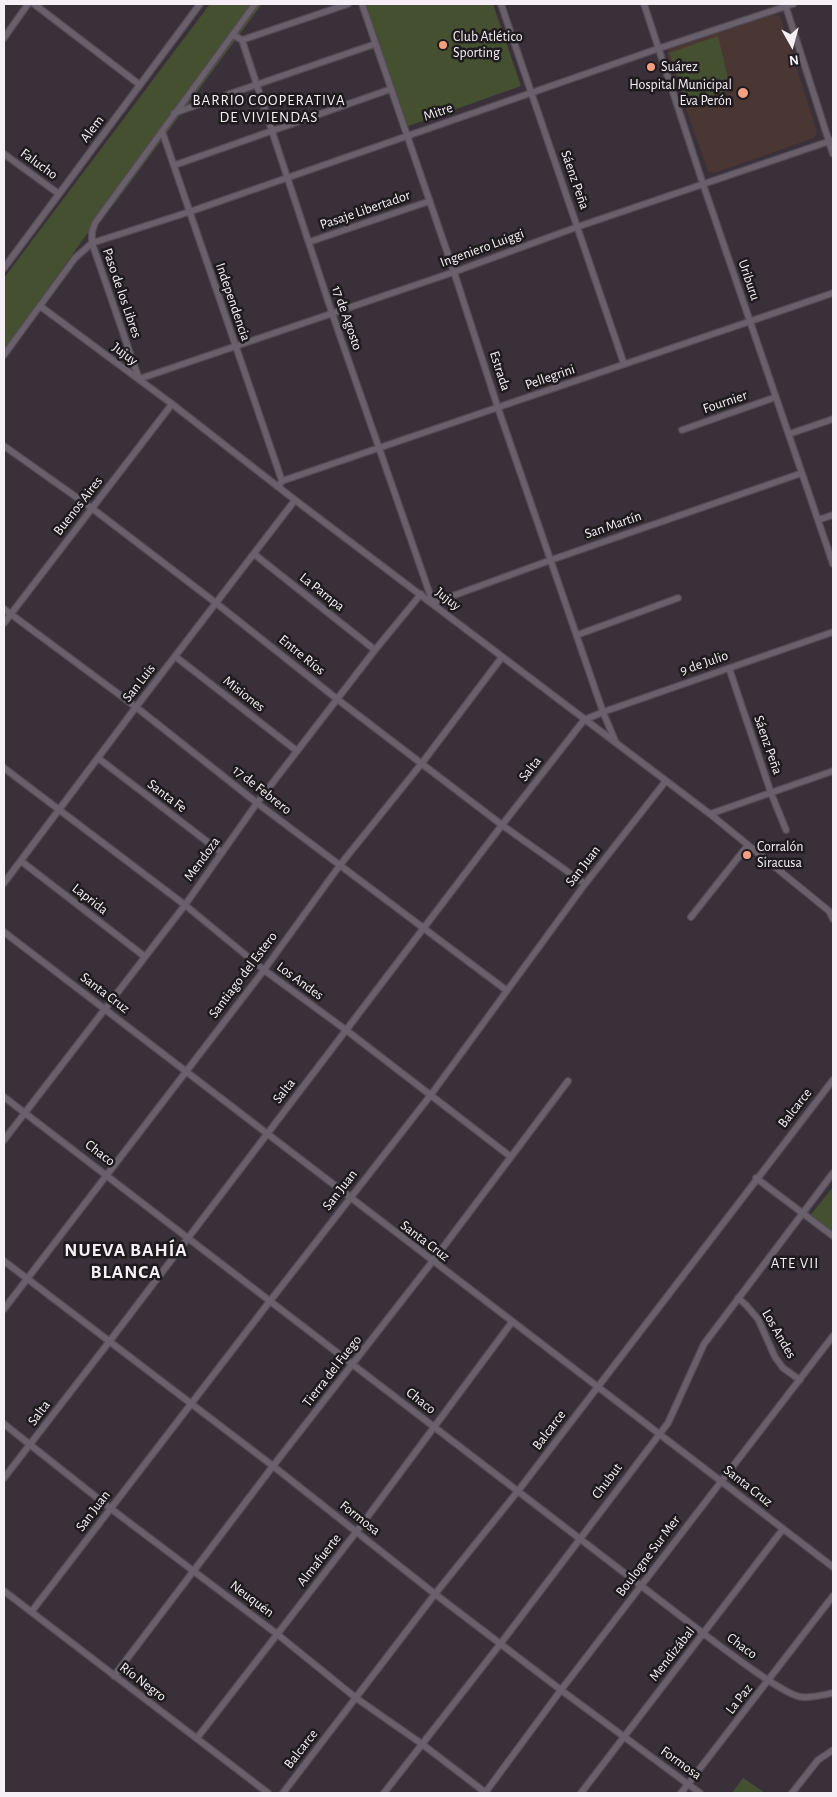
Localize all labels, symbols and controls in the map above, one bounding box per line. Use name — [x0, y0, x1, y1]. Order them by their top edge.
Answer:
north arrow — [767, 20, 817, 70]
place label: Club Atlético Sporting — [453, 29, 523, 62]
marker: Club Atlético Sporting — [437, 39, 449, 51]
text: N — [788, 52, 800, 67]
place label: Suárez — [661, 59, 698, 75]
marker: Suárez — [645, 61, 657, 73]
place label: Hospital Municipal Eva Perón — [629, 77, 732, 110]
marker: Hospital Municipal Eva Perón — [736, 86, 750, 100]
district label: BARRIO COOPERATIVA DE VIVIENDAS — [190, 91, 348, 126]
street label: Mitre — [421, 99, 455, 125]
street label: Alem — [77, 112, 107, 146]
street label: Falucho — [17, 145, 61, 183]
street label: Sáenz Peña — [557, 148, 593, 212]
street label: Pasaje Libertador — [318, 187, 412, 233]
street label: Ingeniero Luiggi — [438, 225, 526, 271]
street label: Paso de los Libres — [99, 246, 145, 340]
street label: Uriburu — [734, 257, 764, 303]
street label: Independencia — [212, 261, 254, 343]
street label: 17 de Agosto — [328, 284, 366, 352]
street label: Jujuy — [109, 339, 141, 369]
street label: Estrada — [486, 349, 514, 393]
street label: Pellegrini — [523, 361, 577, 393]
street label: Fournier — [701, 387, 749, 417]
street label: Buenos Aires — [50, 473, 106, 539]
street label: San Martín — [582, 507, 644, 543]
street label: La Pampa — [296, 569, 348, 615]
street label: Jujuy — [432, 584, 464, 614]
street label: Entre Ríos — [275, 631, 329, 679]
street label: 9 de Julio — [678, 647, 730, 679]
street label: San Luis — [119, 661, 159, 705]
street label: Misiones — [220, 672, 268, 716]
street label: Sáenz Peña — [750, 713, 786, 777]
street label: Salta — [515, 753, 545, 785]
street label: 17 de Febrero — [229, 762, 295, 818]
street label: Santa Fe — [144, 776, 190, 816]
street label: Mendoza — [180, 834, 224, 884]
place label: Corralón Siracusa — [757, 839, 804, 872]
street label: San Juan — [562, 842, 604, 890]
marker: Corralón Siracusa — [741, 849, 753, 861]
street label: Laprida — [69, 880, 111, 918]
street label: Santiago del Estero — [205, 929, 281, 1021]
street label: Los Andes — [273, 958, 327, 1004]
street label: Santa Cruz — [77, 969, 133, 1017]
street label: Salta — [269, 1075, 299, 1107]
street label: Balcarce — [774, 1085, 816, 1131]
street label: Chaco — [82, 1136, 118, 1170]
street label: San Juan — [319, 1166, 361, 1214]
street label: Santa Cruz — [397, 1217, 453, 1265]
district label: NUEVA BAHÍA BLANCA — [63, 1239, 189, 1283]
district label: ATE VII — [770, 1254, 820, 1272]
street label: Los Andes — [758, 1306, 800, 1362]
street label: Tierra del Fuego — [299, 1332, 365, 1410]
street label: Chaco — [403, 1384, 439, 1418]
street label: Salta — [24, 1397, 54, 1429]
street label: Balcarce — [529, 1407, 569, 1453]
street label: Chubut — [588, 1460, 626, 1502]
street label: Santa Cruz — [720, 1462, 776, 1510]
street label: San Juan — [72, 1487, 114, 1535]
street label: Formosa — [336, 1497, 384, 1539]
street label: Boulogne Sur Mer — [612, 1512, 684, 1600]
street label: Almafuerte — [293, 1530, 345, 1590]
street label: Neuquén — [227, 1577, 277, 1621]
street label: Mendizábal — [646, 1623, 698, 1685]
street label: Chaco — [724, 1629, 760, 1663]
street label: Río Negro — [116, 1659, 170, 1705]
street label: La Paz — [722, 1681, 756, 1717]
street label: Balcarce — [280, 1726, 322, 1772]
street label: Formosa — [657, 1743, 705, 1783]

